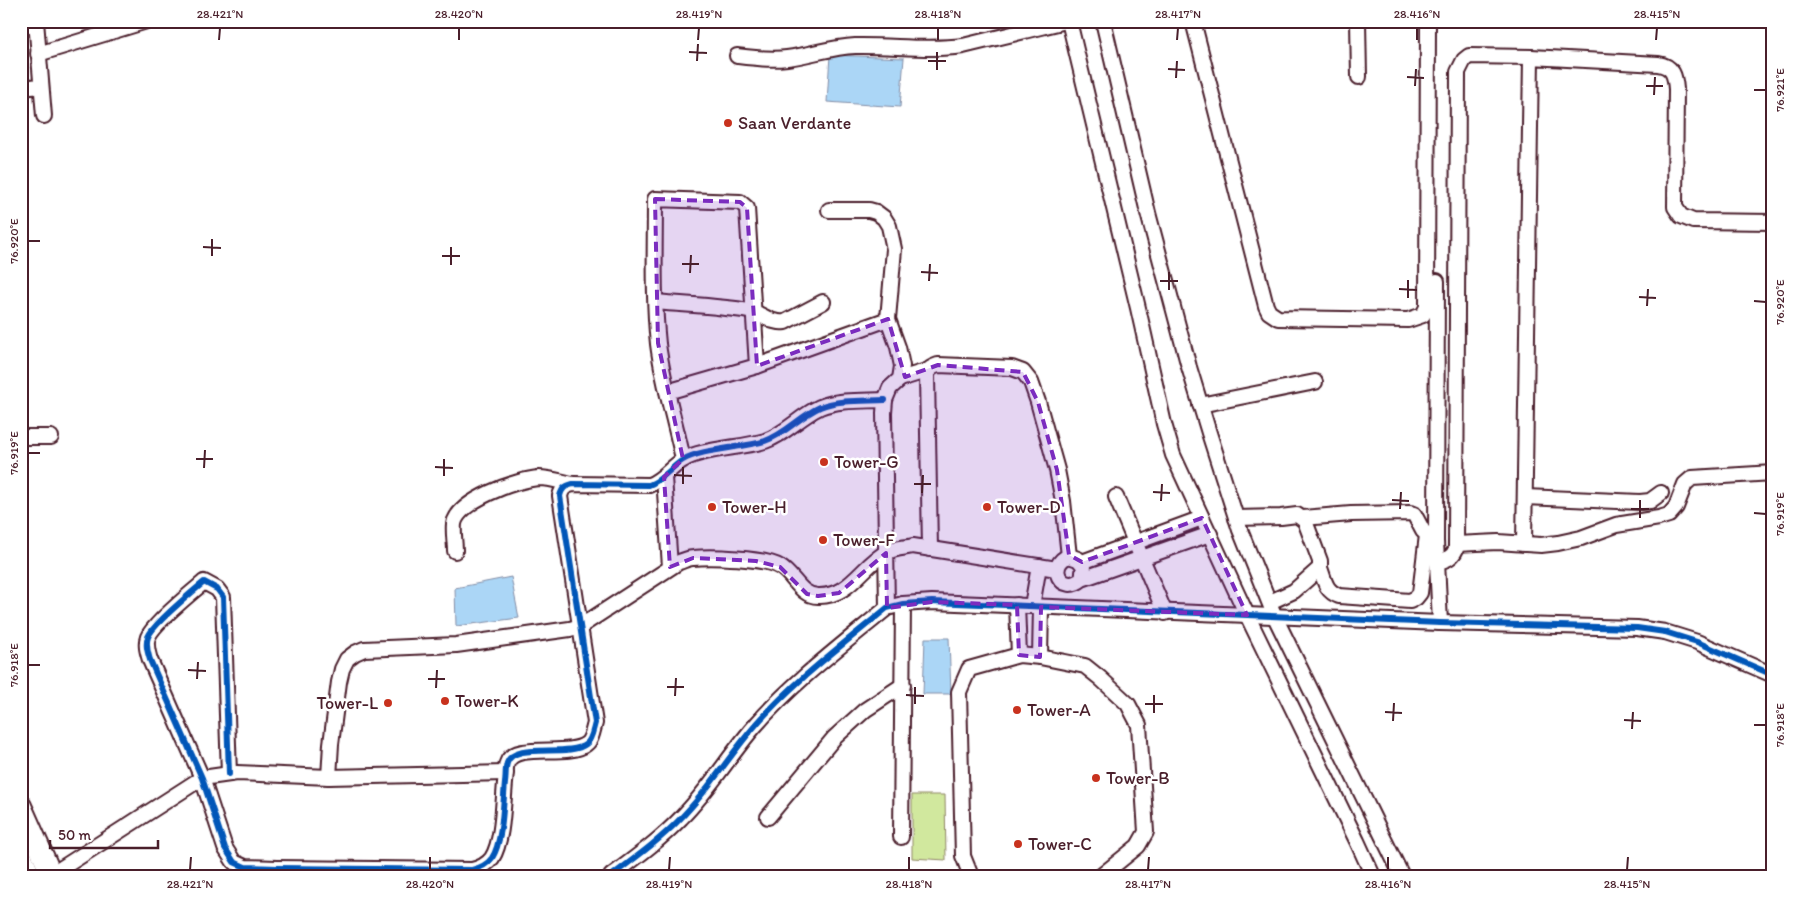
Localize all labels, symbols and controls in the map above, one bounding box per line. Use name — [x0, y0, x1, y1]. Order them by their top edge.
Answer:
text: 28.421°N — [197, 7, 243, 21]
text: 28.420°N — [435, 7, 483, 21]
text: 28.419°N — [676, 7, 722, 21]
text: 28.418°N — [915, 7, 961, 21]
text: 28.417°N — [1155, 7, 1201, 21]
text: 28.416°N — [1394, 7, 1440, 21]
text: 28.415°N — [1634, 7, 1680, 21]
text: 76.921°E — [1773, 68, 1787, 112]
place label: Saan Verdante — [738, 112, 851, 134]
marker: Saan Verdante — [722, 117, 734, 129]
text: 76.920°E — [7, 218, 21, 264]
text: 76.920°E — [1773, 279, 1787, 325]
text: 76.919°E — [7, 431, 21, 475]
place label: Tower-G — [834, 451, 899, 473]
marker: Tower-G — [818, 456, 830, 468]
text: 76.919°E — [1773, 492, 1787, 536]
place label: Tower-H — [722, 496, 787, 518]
place label: Tower-D — [997, 496, 1061, 518]
marker: Tower-H — [706, 501, 718, 513]
marker: Tower-D — [981, 501, 993, 513]
place label: Tower-F — [833, 529, 895, 551]
marker: Tower-F — [817, 534, 829, 546]
text: 76.918°E — [7, 643, 21, 687]
place label: Tower-K — [455, 690, 519, 712]
place label: Tower-L — [317, 692, 378, 714]
marker: Tower-K — [439, 695, 451, 707]
marker: Tower-L — [382, 697, 394, 709]
place label: Tower-A — [1027, 699, 1091, 721]
text: 76.918°E — [1773, 703, 1787, 747]
marker: Tower-A — [1011, 704, 1023, 716]
place label: Tower-B — [1106, 767, 1170, 789]
marker: Tower-B — [1090, 772, 1102, 784]
scale bar — [50, 817, 158, 849]
text: 50 m — [58, 826, 91, 844]
place label: Tower-C — [1028, 833, 1092, 855]
marker: Tower-C — [1012, 838, 1024, 850]
text: 28.421°N — [167, 877, 213, 891]
text: 28.420°N — [406, 877, 454, 891]
text: 28.419°N — [646, 877, 692, 891]
text: 28.418°N — [886, 877, 932, 891]
text: 28.417°N — [1125, 877, 1171, 891]
text: 28.416°N — [1365, 877, 1411, 891]
text: 28.415°N — [1604, 877, 1650, 891]

